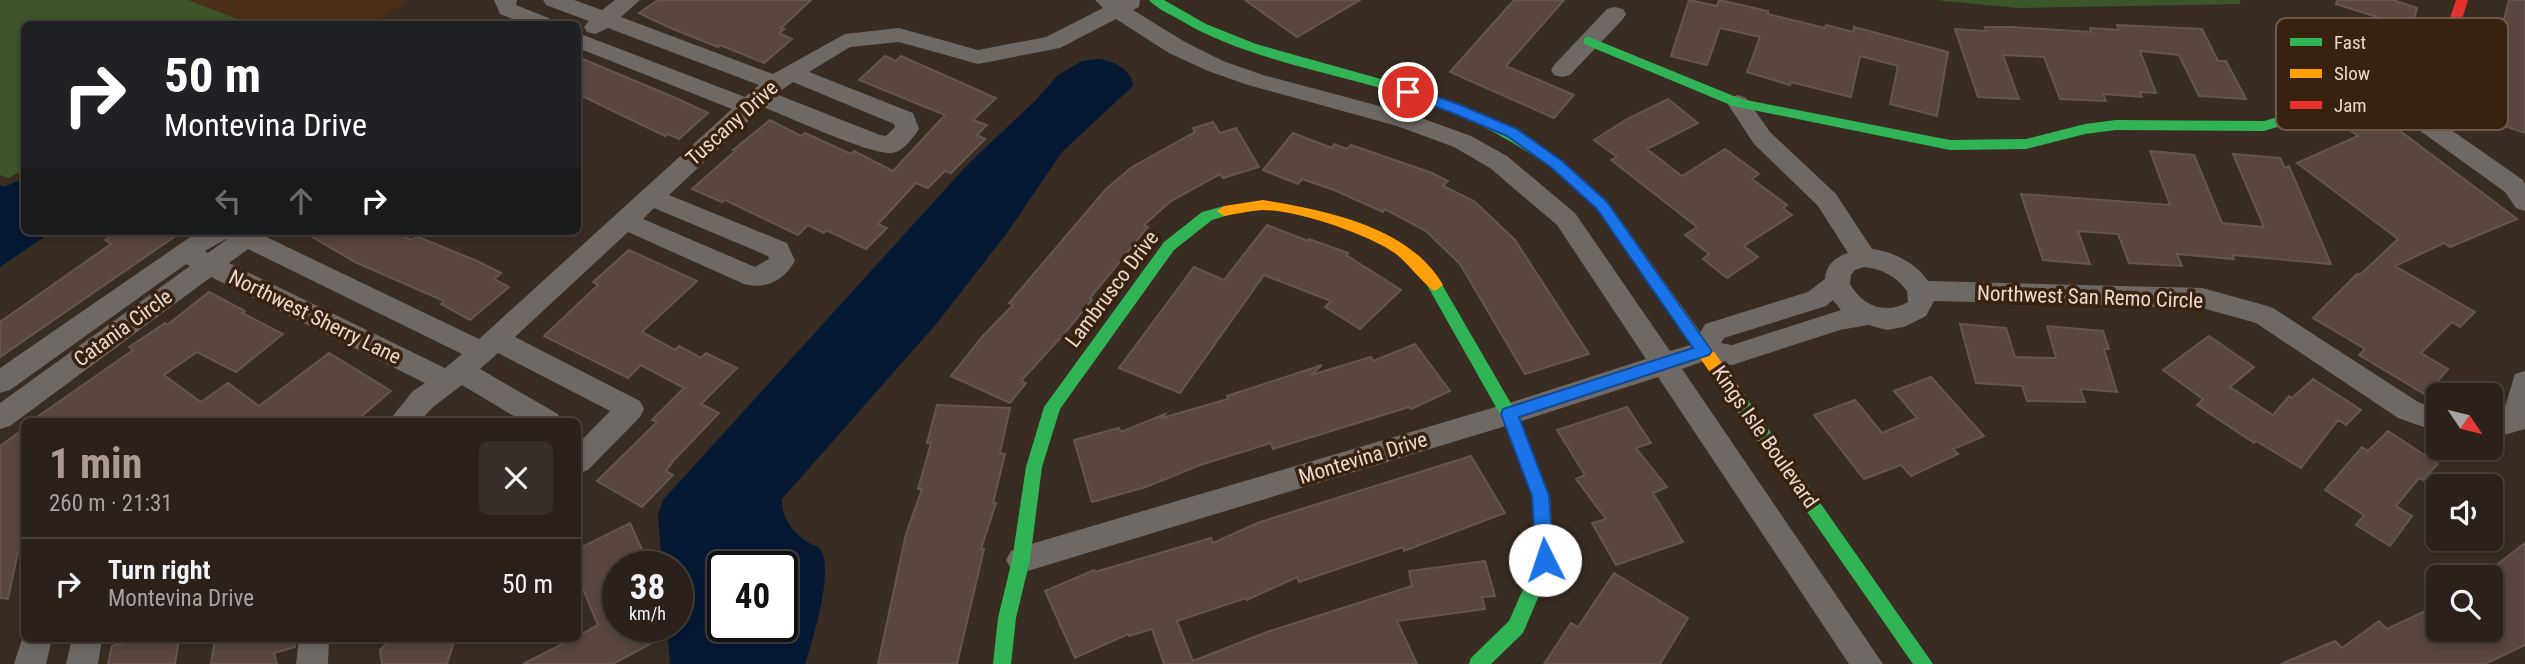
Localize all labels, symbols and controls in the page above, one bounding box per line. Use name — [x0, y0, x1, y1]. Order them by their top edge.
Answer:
legend — [2276, 18, 2508, 130]
text: Fast — [2334, 31, 2366, 54]
text: 50 m — [164, 47, 261, 104]
icon: right — [49, 49, 140, 140]
pin — [1378, 62, 1438, 122]
text: Slow — [2334, 62, 2370, 85]
icon: arrive — [1389, 73, 1427, 111]
street label: Tuscany Drive — [681, 75, 783, 170]
text: Jam — [2334, 94, 2367, 117]
text: Montevina Drive — [164, 106, 367, 144]
icon: left — [209, 182, 247, 220]
icon: ahead — [282, 182, 320, 220]
icon: right — [355, 182, 393, 220]
street label: Lambrusco Drive — [1060, 226, 1164, 352]
street label: Northwest Sherry Lane — [225, 265, 405, 369]
street label: Northwest San Remo Circle — [1976, 281, 2204, 313]
street label: Catania Circle — [69, 284, 177, 372]
street label: Kings Isle Boulevard — [1707, 361, 1823, 513]
north arrow — [2426, 383, 2502, 460]
map controls — [2426, 383, 2503, 642]
street label: Montevina Drive — [1296, 427, 1430, 489]
text: 1 min — [49, 439, 142, 488]
button: close — [479, 441, 553, 515]
button: sound — [2426, 474, 2503, 551]
text: 260 m · 21:31 — [49, 490, 173, 517]
position arrow — [1508, 523, 1582, 597]
speed limit sign: 40 — [707, 551, 798, 642]
text: Turn right — [108, 555, 210, 585]
icon: right — [49, 565, 87, 603]
button: search — [2426, 565, 2503, 642]
text: 38 — [630, 567, 665, 608]
text: 50 m — [502, 569, 553, 599]
text: Montevina Drive — [108, 585, 254, 612]
text: km/h — [629, 603, 666, 624]

